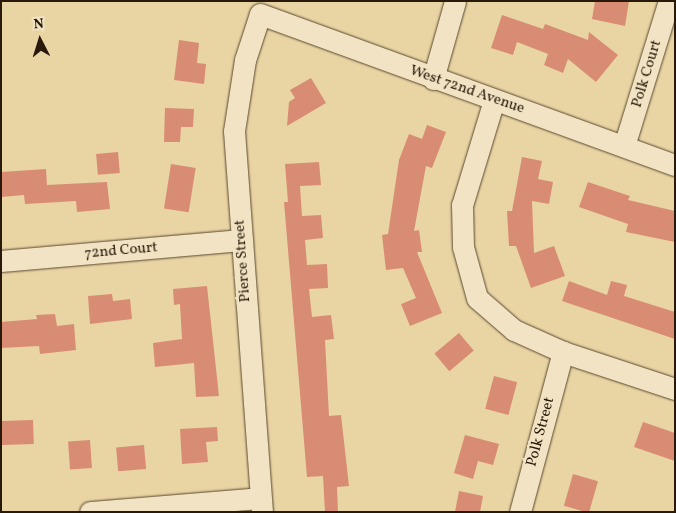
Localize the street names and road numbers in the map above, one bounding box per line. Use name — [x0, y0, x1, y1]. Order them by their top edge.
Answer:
street label: Polk Court — [628, 38, 666, 110]
street label: West 72nd Avenue — [407, 62, 527, 118]
street label: Pierce Street — [231, 219, 255, 303]
street label: 72nd Court — [84, 239, 158, 263]
street label: Polk Street — [523, 395, 559, 469]

